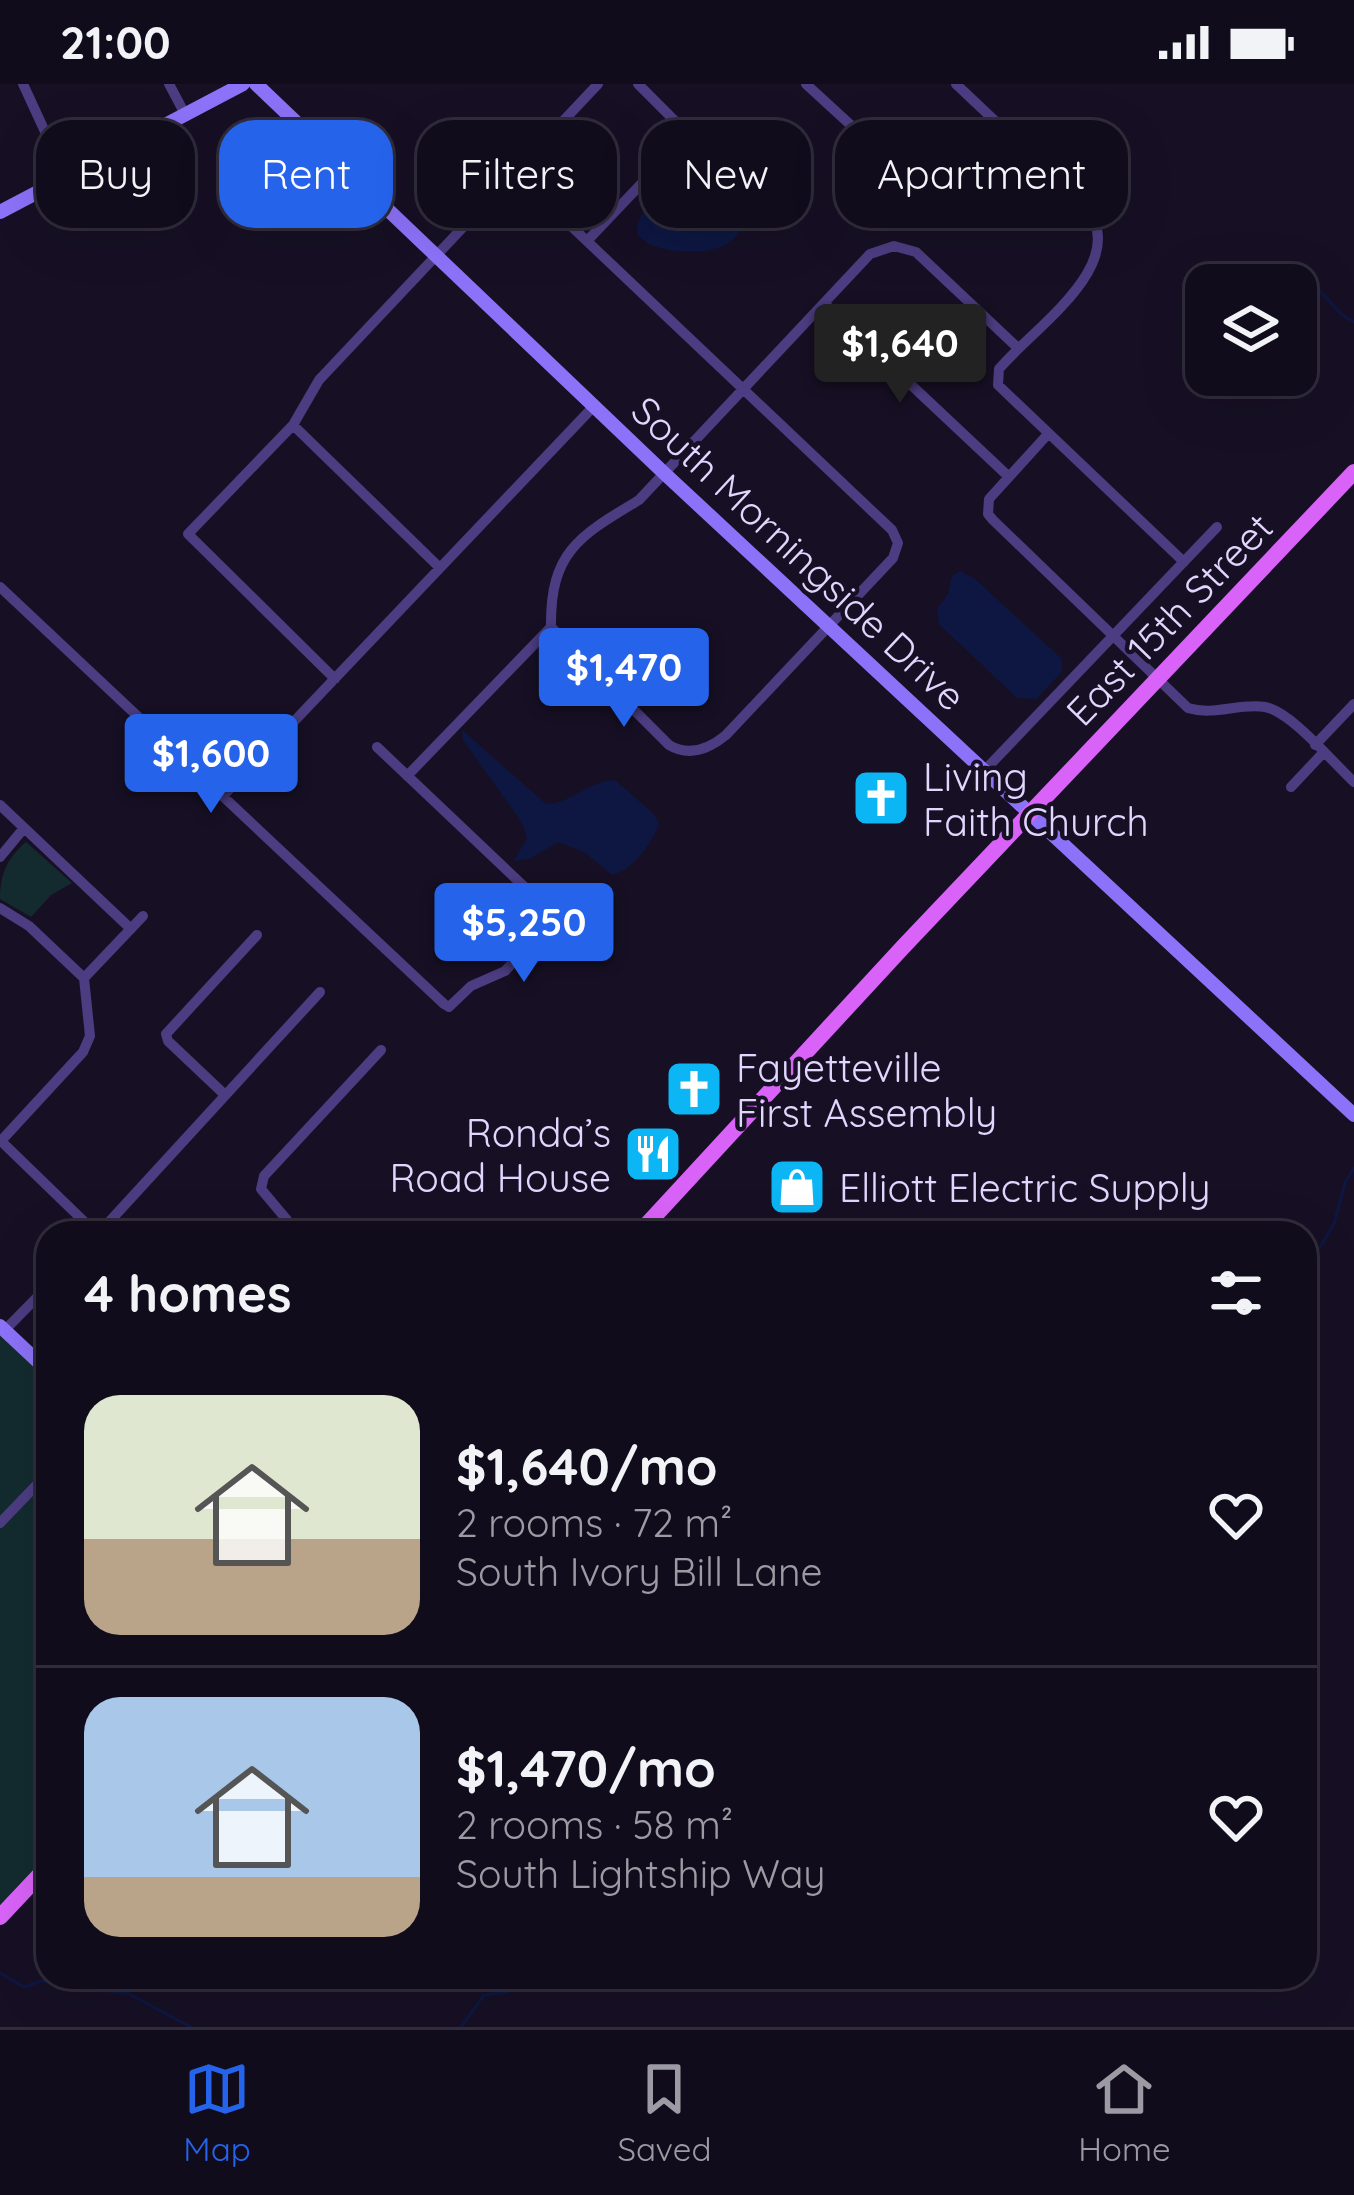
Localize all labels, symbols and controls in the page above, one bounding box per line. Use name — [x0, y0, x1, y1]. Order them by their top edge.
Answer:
text: 21:00 — [60, 14, 171, 70]
chip: Buy — [36, 120, 195, 228]
chip: Rent — [219, 120, 393, 228]
chip: Filters — [417, 120, 617, 228]
chip: New — [641, 120, 811, 228]
chip: Apartment — [835, 120, 1128, 228]
map controls — [1185, 264, 1317, 396]
button: layers — [1185, 264, 1317, 396]
pin: $1,640 — [802, 304, 998, 406]
text: $1,640 — [841, 318, 959, 367]
street label: South Morningside Drive — [622, 385, 976, 721]
street label: East 15th Street — [1055, 503, 1283, 735]
pin: $1,470 — [526, 628, 722, 730]
text: $1,470 — [566, 642, 682, 691]
pin: $1,600 — [113, 714, 309, 816]
text: $1,600 — [152, 728, 270, 777]
place label: Living Faith Church — [923, 752, 1149, 846]
church icon: Living Faith Church — [850, 767, 912, 829]
pin: $5,250 — [426, 883, 622, 985]
text: $5,250 — [461, 897, 587, 946]
place label: Fayetteville First Assembly — [736, 1043, 997, 1137]
church icon: Fayetteville First Assembly — [663, 1058, 725, 1120]
place label: Ronda’s Road House — [389, 1108, 611, 1202]
restaurant icon: Ronda’s Road House — [622, 1123, 684, 1185]
shop icon: Elliott Electric Supply — [766, 1156, 828, 1218]
place label: Elliott Electric Supply — [839, 1163, 1210, 1212]
icon: filters — [1203, 1260, 1269, 1326]
text: 4 homes — [84, 1261, 292, 1325]
text: $1,640/mo — [456, 1434, 718, 1498]
icon: home — [180, 1443, 324, 1587]
icon: heart — [1203, 1482, 1269, 1548]
text: 2 rooms · 72 m² — [456, 1498, 732, 1547]
text: South Ivory Bill Lane — [456, 1547, 823, 1596]
text: $1,470/mo — [456, 1736, 716, 1800]
icon: home — [180, 1745, 324, 1889]
icon: heart — [1203, 1784, 1269, 1850]
text: 2 rooms · 58 m² — [456, 1800, 733, 1849]
text: South Lightship Way — [456, 1849, 825, 1898]
tab: Map — [183, 2056, 251, 2169]
tab: Saved — [617, 2056, 711, 2169]
tab: Home — [1078, 2056, 1171, 2169]

